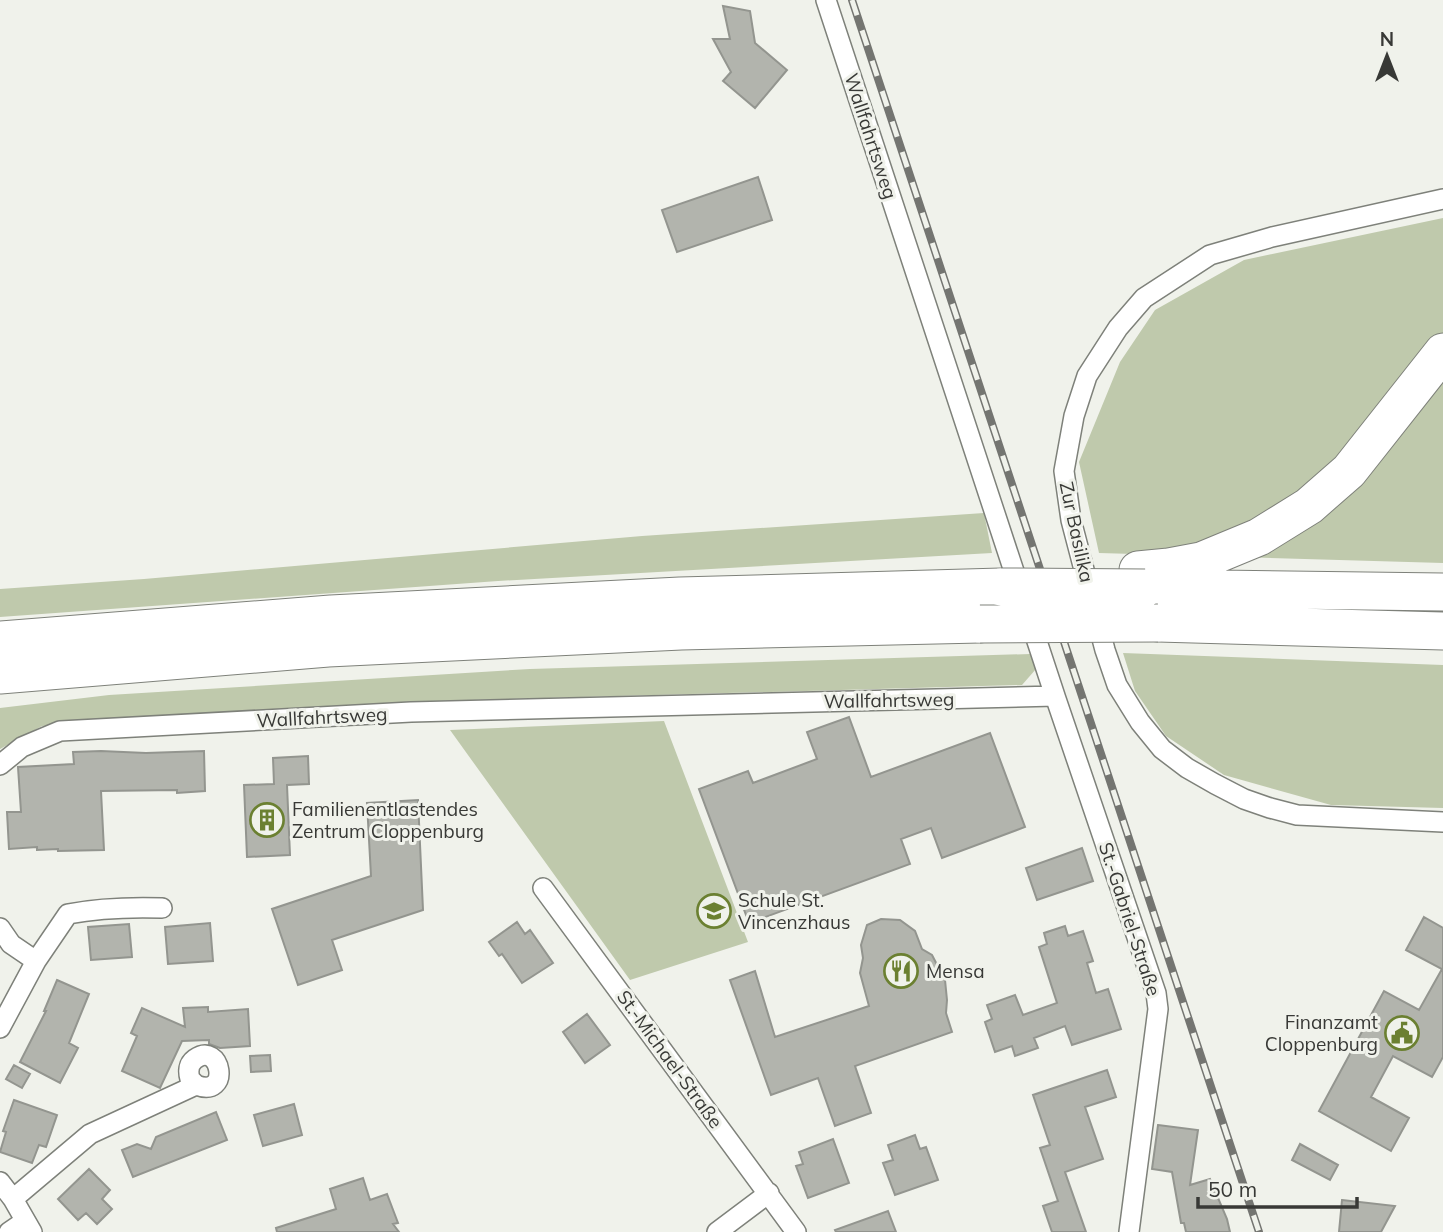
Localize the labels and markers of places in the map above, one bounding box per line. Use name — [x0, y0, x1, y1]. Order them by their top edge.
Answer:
place label: Familienentlastendes Zentrum Cloppenburg — [292, 797, 484, 843]
building icon: Familienentlastendes Zentrum Cloppenburg — [248, 801, 286, 839]
place label: Schule St. Vincenzhaus — [738, 888, 850, 934]
school or university icon: Schule St. Vincenzhaus — [695, 892, 733, 930]
restaurant icon: Mensa — [882, 952, 920, 990]
place label: Mensa — [926, 959, 985, 983]
place label: Finanzamt Cloppenburg — [1265, 1010, 1378, 1056]
public building icon: Finanzamt Cloppenburg — [1383, 1014, 1421, 1052]

